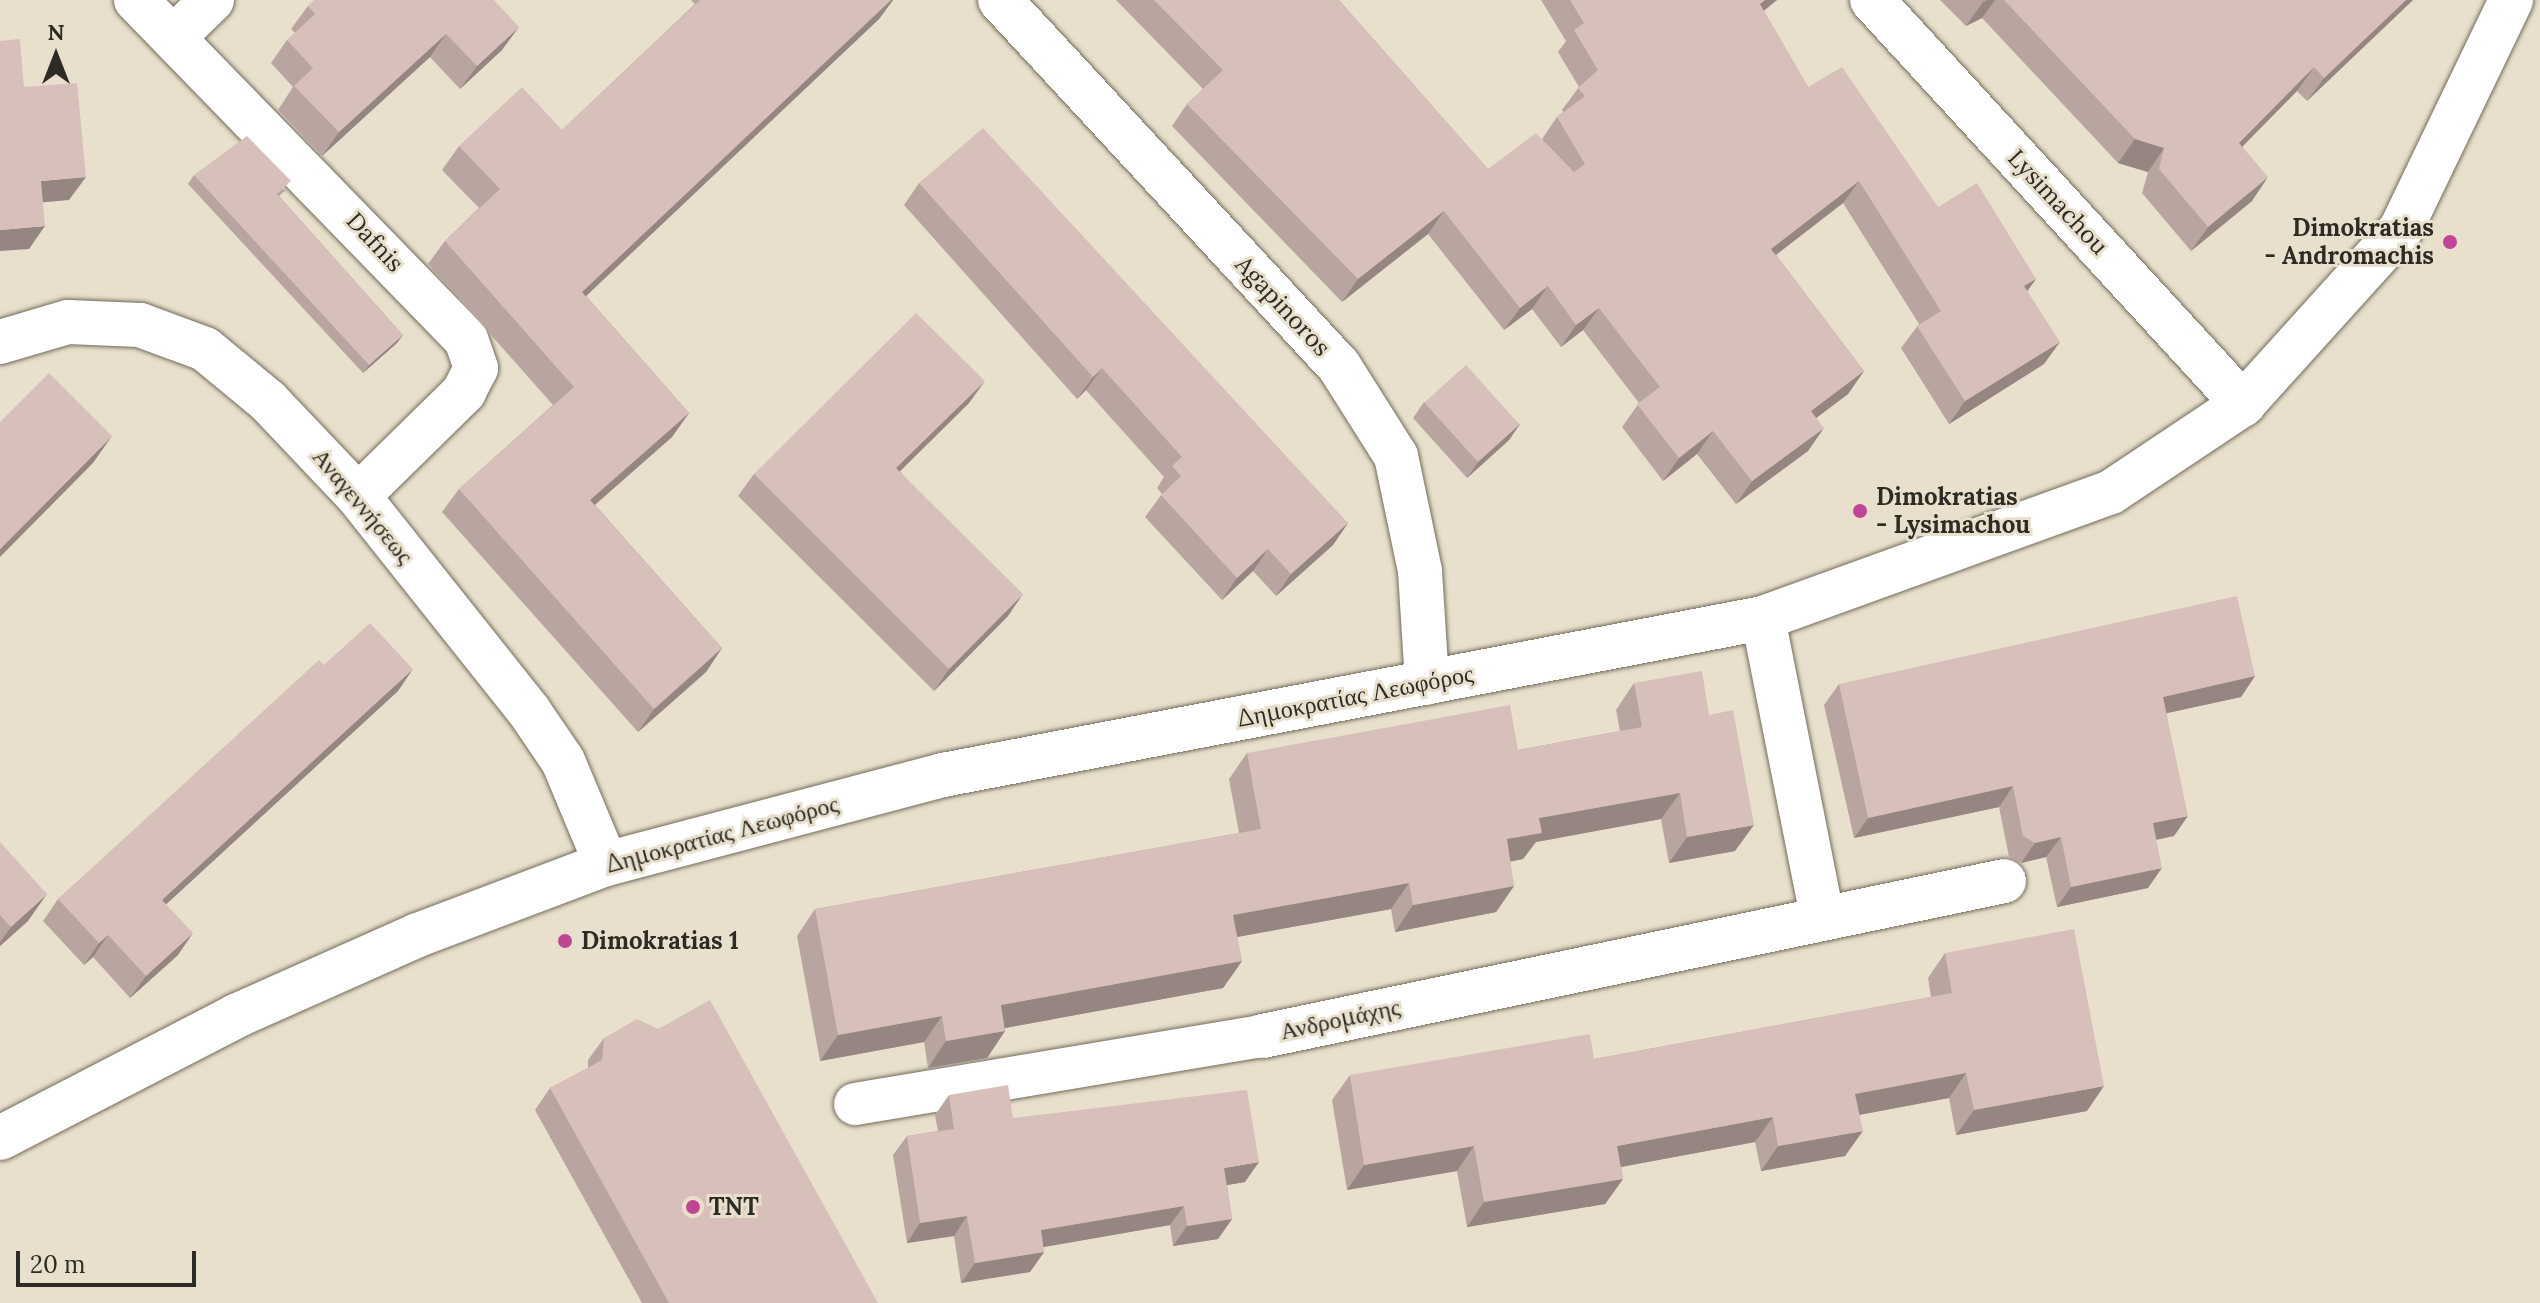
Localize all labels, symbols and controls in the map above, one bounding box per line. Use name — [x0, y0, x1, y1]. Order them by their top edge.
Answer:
north arrow — [16, 16, 96, 96]
text: N — [47, 18, 65, 46]
street label: Lysimachou — [2002, 143, 2114, 261]
street label: Dafnis — [340, 206, 410, 278]
place label: Dimokratias - Andromachis — [2264, 214, 2434, 270]
marker: Dimokratias - Andromachis — [2441, 233, 2459, 251]
street label: Agapinoros — [1230, 250, 1336, 362]
street label: Αναγεννήσεως — [306, 442, 420, 570]
place label: Dimokratias - Lysimachou — [1876, 483, 2030, 539]
marker: Dimokratias - Lysimachou — [1851, 502, 1869, 520]
street label: Δημοκρατίας Λεωφόρος — [1235, 659, 1475, 733]
street label: Δημοκρατίας Λεωφόρος — [602, 789, 842, 879]
place label: Dimokratias 1 — [581, 927, 739, 955]
marker: Dimokratias 1 — [556, 932, 574, 950]
street label: Ανδρομάχης — [1277, 992, 1403, 1046]
place label: TNT — [709, 1193, 759, 1221]
marker: TNT — [684, 1198, 702, 1216]
scale bar — [20, 1235, 200, 1285]
text: 20 m — [30, 1249, 86, 1280]

